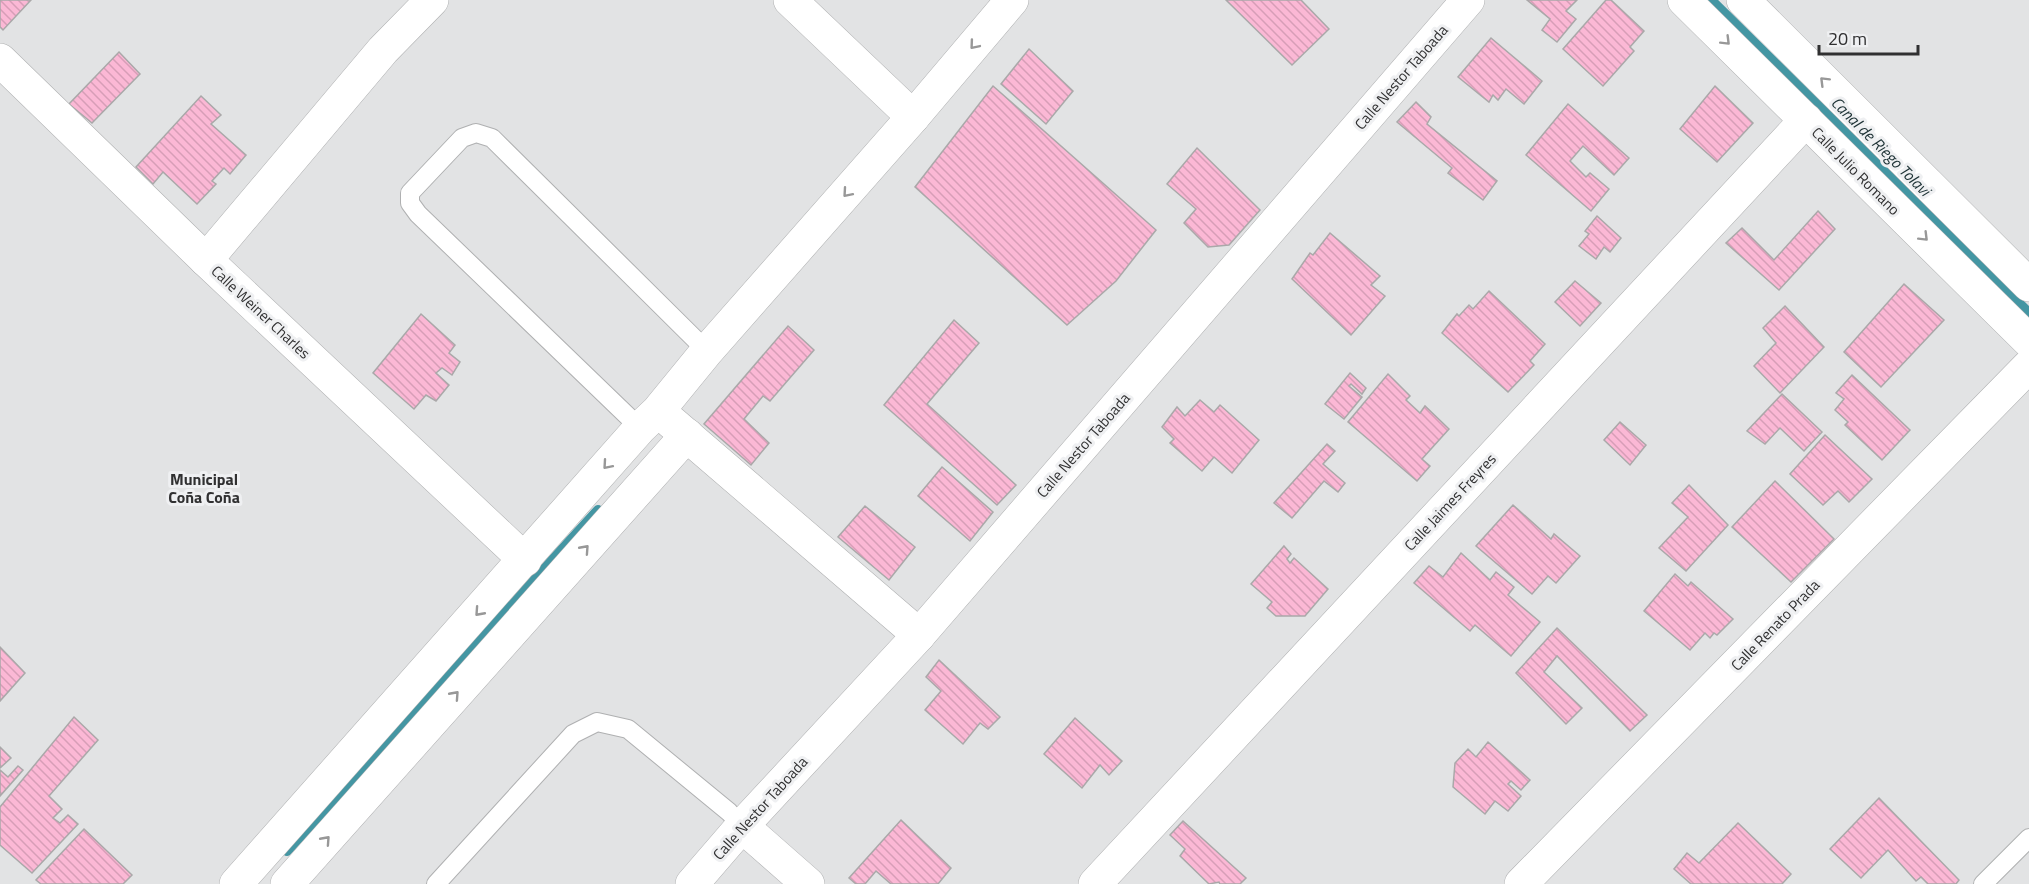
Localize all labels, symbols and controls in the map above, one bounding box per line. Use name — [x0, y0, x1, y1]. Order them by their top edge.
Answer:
scale bar — [1819, 18, 1918, 56]
street label: Calle Nestor Taboada — [1349, 19, 1453, 135]
text: 20 m — [1828, 25, 1867, 52]
one-way arrow — [1718, 34, 1729, 45]
one-way arrow — [970, 38, 981, 49]
one-way arrow — [1821, 77, 1832, 88]
water label: Canal de Riego Tolavi — [1826, 91, 1938, 203]
street label: Calle Julio Romano — [1807, 122, 1905, 220]
one-way arrow — [843, 186, 854, 197]
one-way arrow — [1916, 230, 1927, 241]
street label: Calle Weiner Charles — [206, 260, 316, 364]
street label: Calle Nestor Taboada — [1031, 387, 1135, 503]
street label: Calle Jaimes Freyres — [1399, 448, 1501, 556]
one-way arrow — [603, 458, 614, 469]
district label: Municipal Coña Coña — [168, 467, 240, 509]
one-way arrow — [578, 545, 589, 556]
street label: Calle Renato Prada — [1725, 574, 1825, 676]
one-way arrow — [475, 605, 486, 615]
one-way arrow — [448, 691, 459, 702]
street label: Calle Nestor Taboada — [707, 751, 813, 865]
one-way arrow — [319, 836, 330, 847]

